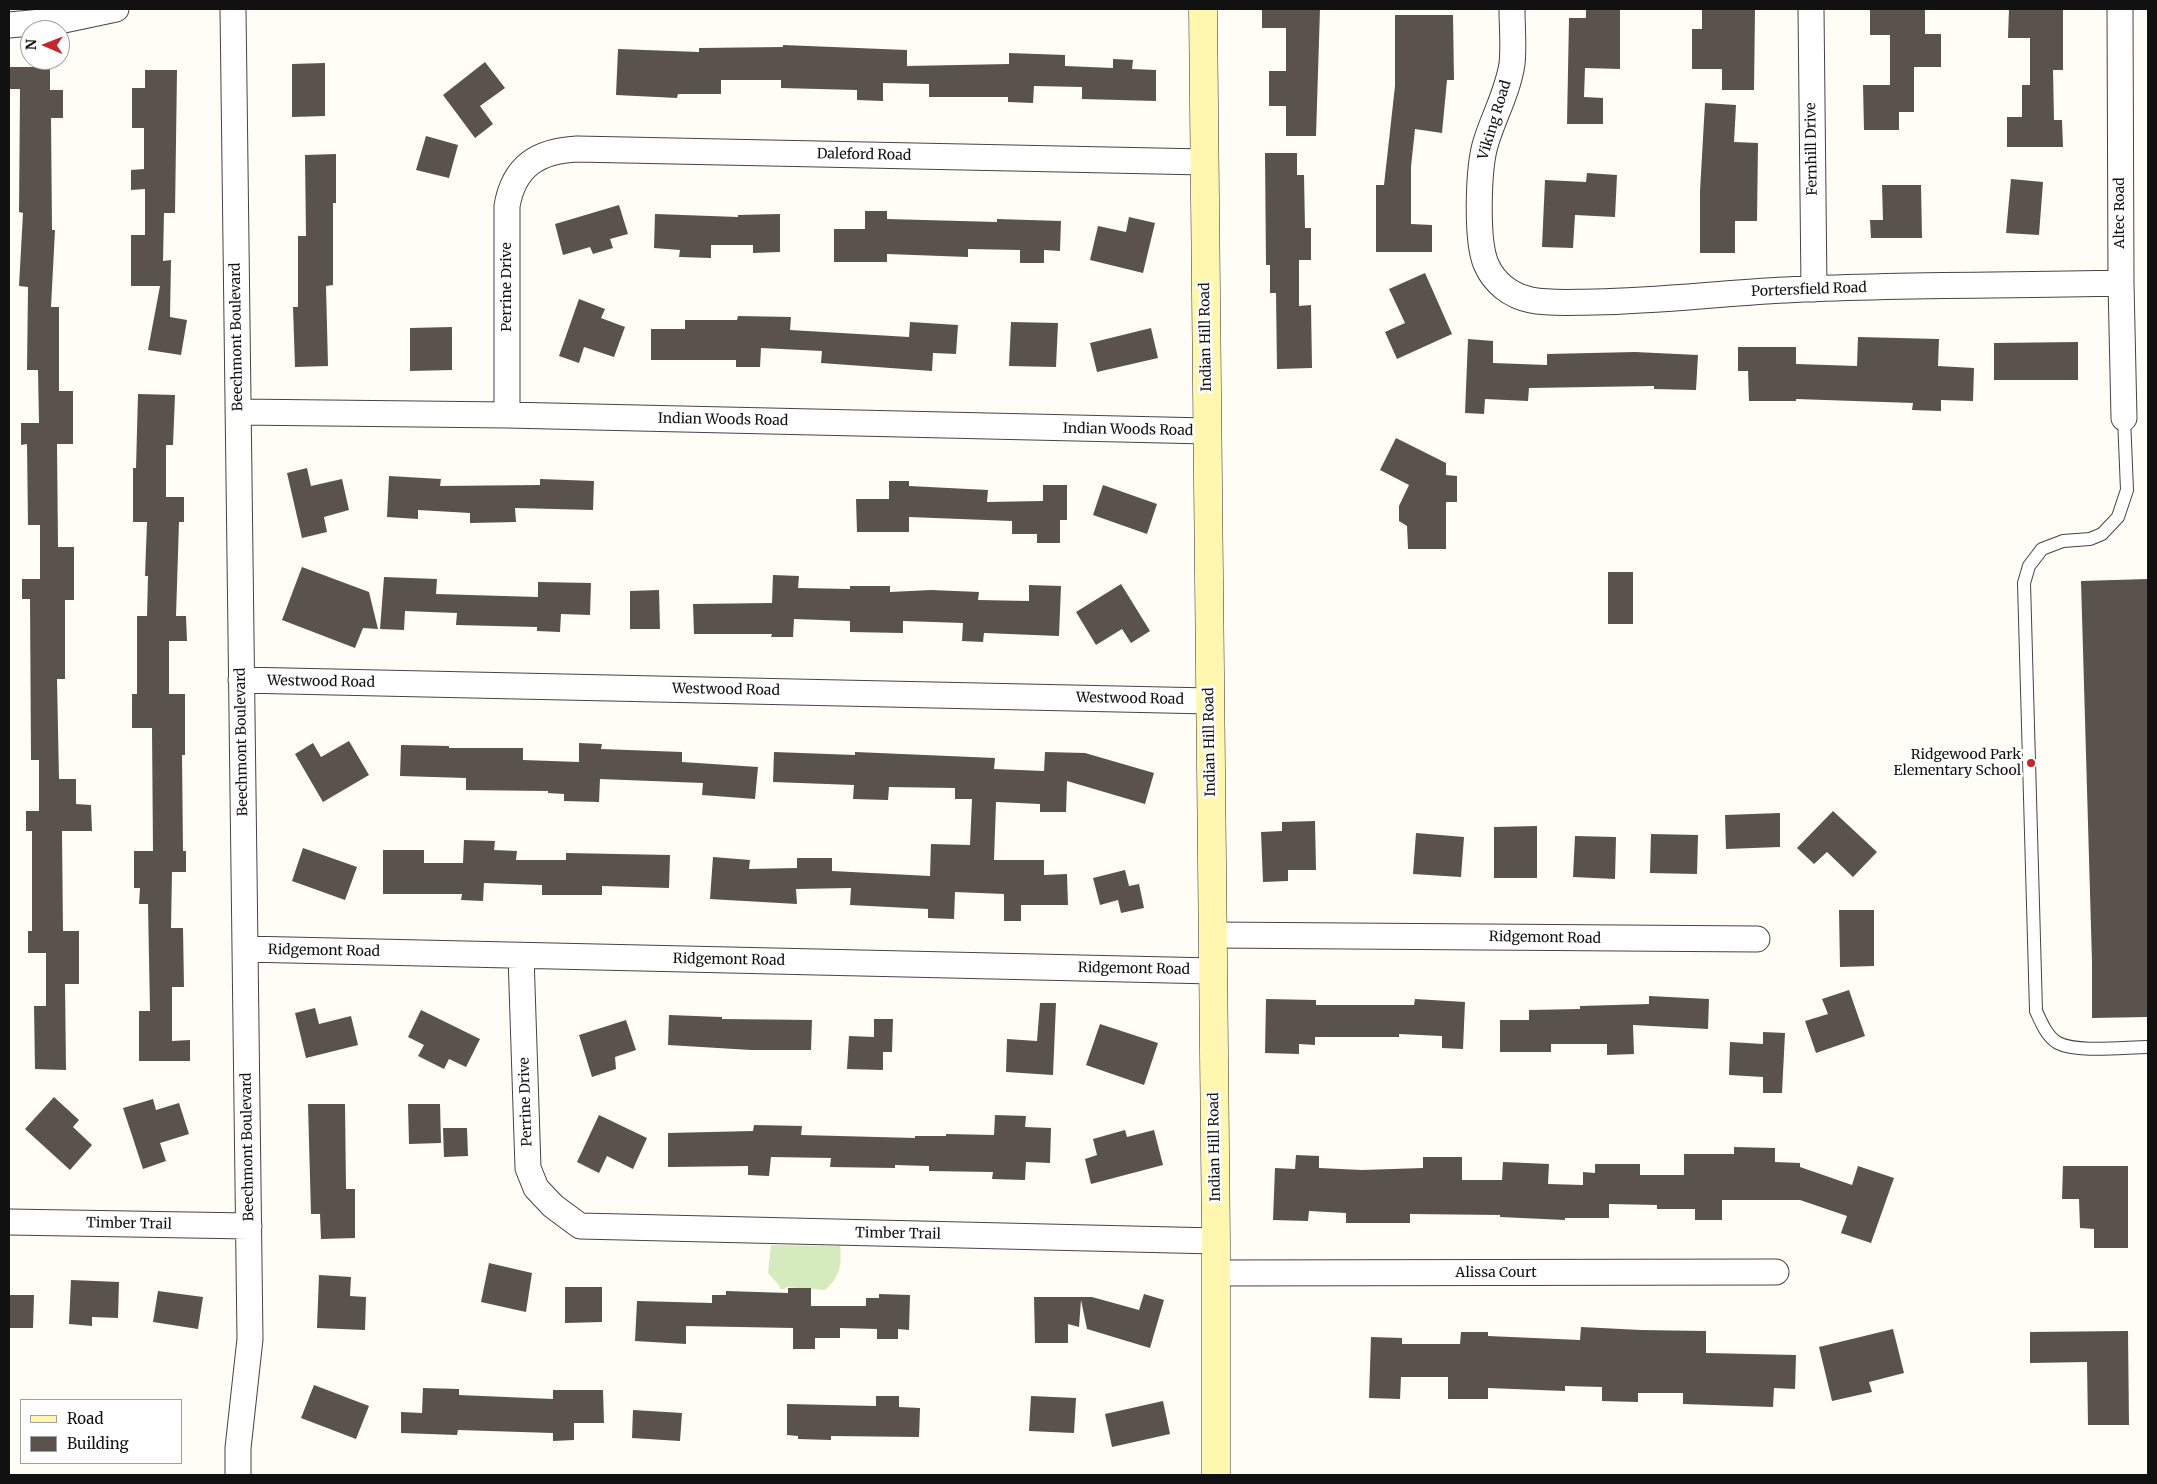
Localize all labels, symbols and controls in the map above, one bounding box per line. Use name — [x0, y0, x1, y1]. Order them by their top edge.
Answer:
north arrow — [20, 20, 70, 70]
text: N — [22, 39, 40, 50]
street label: Viking Road — [1475, 78, 1515, 162]
street label: Fernhill Drive — [1803, 102, 1821, 196]
street label: Daleford Road — [817, 146, 911, 164]
street label: Altec Road — [2112, 177, 2128, 249]
street label: Perrine Drive — [499, 242, 515, 332]
street label: Beechmont Boulevard — [227, 262, 247, 412]
street label: Portersfield Road — [1751, 280, 1867, 300]
street label: Indian Hill Road — [1197, 282, 1215, 392]
street label: Indian Woods Road — [658, 410, 788, 430]
street label: Indian Woods Road — [1063, 420, 1193, 440]
street label: Beechmont Boulevard — [232, 667, 252, 817]
street label: Westwood Road — [267, 673, 375, 691]
street label: Westwood Road — [672, 681, 780, 699]
street label: Indian Hill Road — [1201, 687, 1219, 797]
street label: Westwood Road — [1076, 690, 1184, 708]
place label: Ridgewood Park Elementary School — [1893, 747, 2021, 780]
marker: Ridgewood Park Elementary School — [2025, 757, 2037, 769]
street label: Ridgemont Road — [1489, 929, 1601, 947]
street label: Ridgemont Road — [268, 942, 380, 960]
street label: Ridgemont Road — [673, 951, 785, 969]
street label: Ridgemont Road — [1078, 960, 1190, 978]
street label: Perrine Drive — [516, 1057, 536, 1147]
street label: Beechmont Boulevard — [238, 1072, 258, 1222]
street label: Indian Hill Road — [1206, 1092, 1224, 1202]
street label: Timber Trail — [86, 1215, 172, 1233]
street label: Timber Trail — [855, 1225, 941, 1243]
street label: Alissa Court — [1455, 1265, 1537, 1281]
legend — [20, 1399, 182, 1464]
text: Road — [67, 1409, 103, 1428]
text: Building — [67, 1434, 129, 1453]

